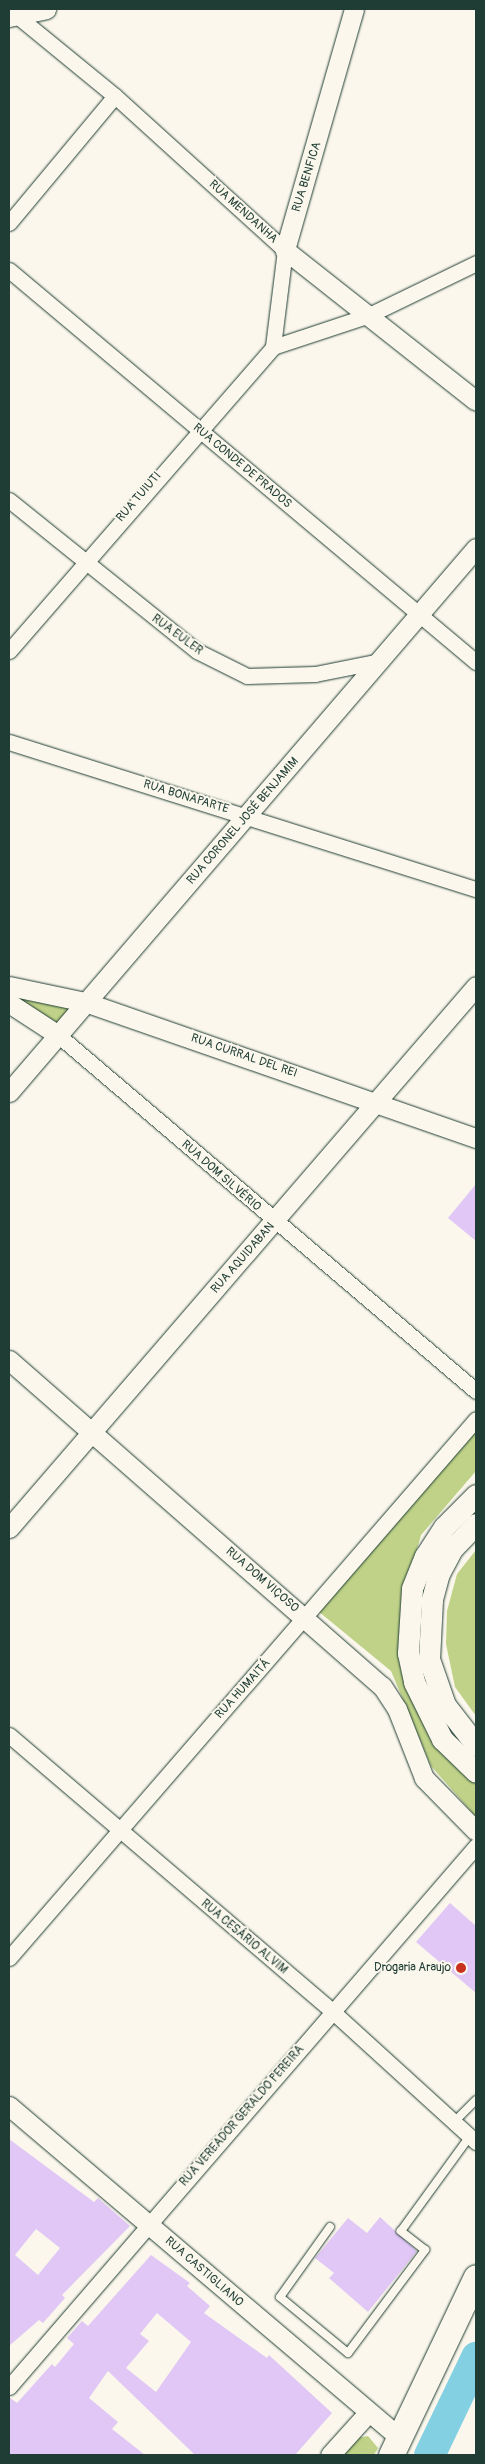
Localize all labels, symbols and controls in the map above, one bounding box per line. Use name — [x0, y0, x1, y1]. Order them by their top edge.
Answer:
street label: RUA BENFICA — [290, 140, 324, 214]
street label: RUA MENDANHA — [206, 177, 280, 247]
street label: RUA CONDE DE PRADOS — [190, 421, 294, 511]
street label: RUA TUIUTI — [113, 469, 165, 525]
street label: RUA EULER — [149, 612, 205, 658]
street label: RUA CORONEL JOSÉ BENJAMIM — [184, 755, 302, 887]
street label: RUA BONAPARTE — [142, 777, 230, 817]
street label: RUA CURRAL DEL REI — [189, 1031, 299, 1081]
street label: RUA DOM SILVÉRIO — [178, 1138, 264, 1214]
street label: RUA AQUIDABAN — [208, 1220, 278, 1296]
street label: RUA DOM VIÇOSO — [223, 1544, 301, 1616]
street label: RUA HUMAITÁ — [212, 1656, 274, 1722]
street label: RUA CESÁRIO ALVIM — [198, 1897, 290, 1977]
place label: Drogaria Araujo — [374, 1961, 451, 1975]
marker: Drogaria Araujo — [455, 1962, 467, 1974]
street label: RUA VEREADOR GERALDO PEREIRA — [177, 2043, 307, 2189]
street label: RUA CASTIGLIANO — [162, 2234, 246, 2310]

